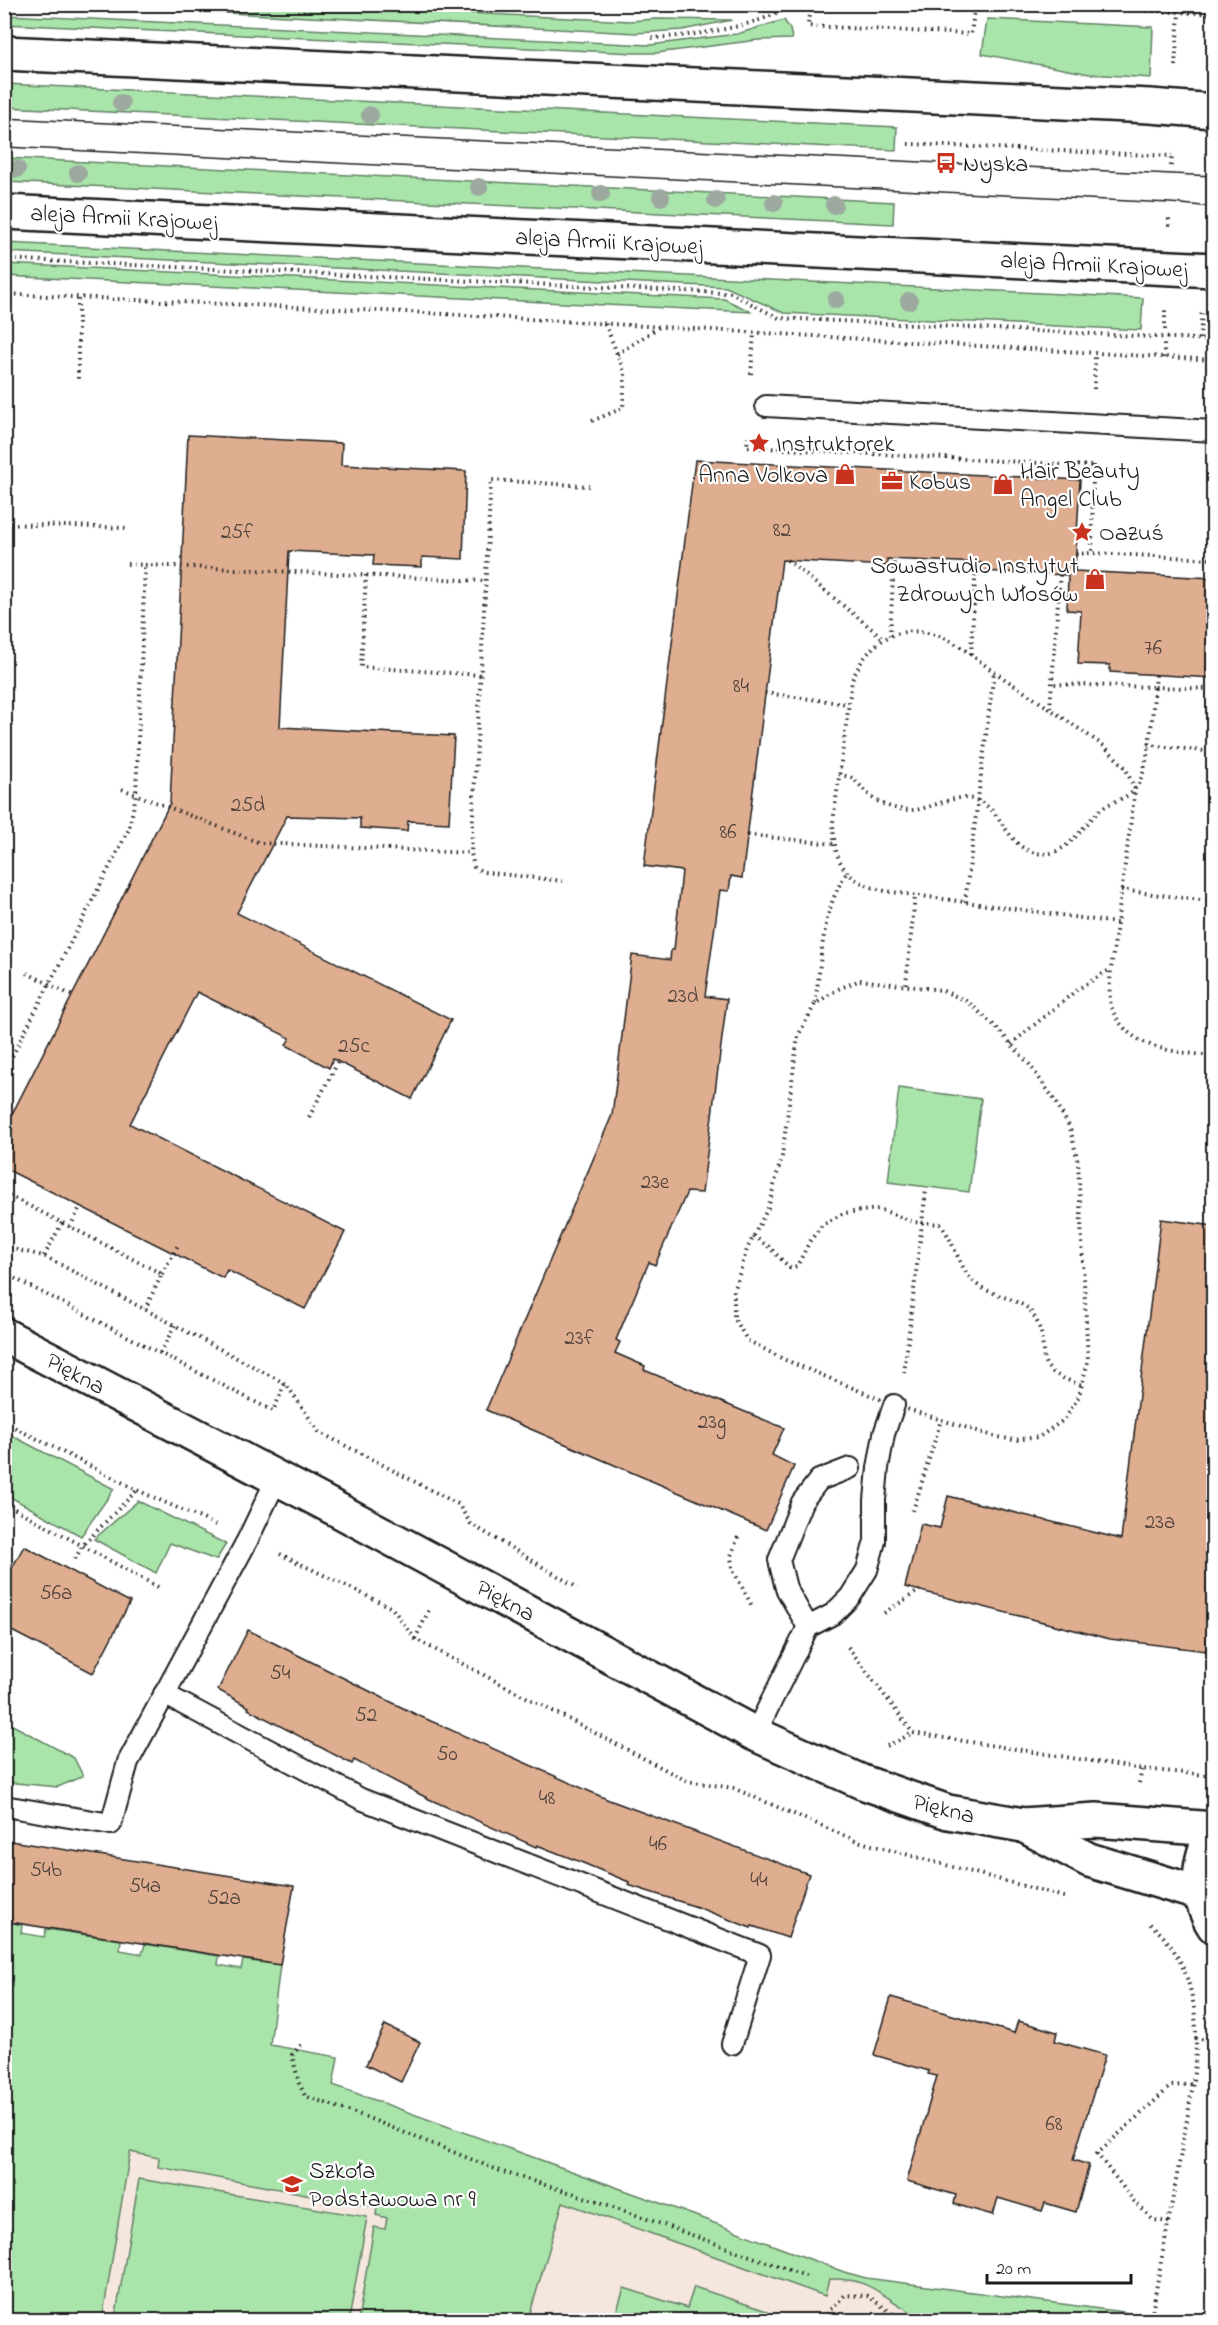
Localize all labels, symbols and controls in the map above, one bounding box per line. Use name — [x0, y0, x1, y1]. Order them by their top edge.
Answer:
place label: Nyska — [963, 148, 1028, 184]
bus stop icon: Nyska — [934, 151, 958, 175]
street label: aleja Armii Krajowej — [29, 197, 220, 242]
street label: aleja Armii Krajowej — [514, 221, 705, 266]
street label: aleja Armii Krajowej — [999, 244, 1190, 289]
place label: Instruktorek — [776, 428, 895, 463]
place icon: Instruktorek — [747, 431, 771, 455]
place label: Hair Beauty Angel Club — [1020, 455, 1140, 518]
place label: Anna Volkova — [698, 459, 828, 494]
shop icon: Anna Volkova — [833, 462, 857, 486]
place label: Kobus — [909, 466, 971, 501]
office icon: Kobus — [880, 469, 904, 493]
shop icon: Hair Beauty Angel Club — [991, 472, 1015, 496]
house number: 82 — [773, 516, 791, 546]
place label: Oazuś — [1099, 517, 1164, 552]
house number: 25f — [221, 518, 253, 548]
place icon: Oazuś — [1070, 520, 1094, 544]
place label: Sowastudio Instytut Zdrowych Włosów — [870, 550, 1078, 614]
shop icon: Sowastudio Instytut Zdrowych Włosów — [1083, 567, 1107, 591]
house number: 76 — [1144, 634, 1162, 664]
house number: 84 — [733, 672, 750, 702]
house number: 25d — [231, 791, 265, 821]
house number: 86 — [719, 818, 737, 848]
house number: 23d — [668, 982, 699, 1012]
house number: 25c — [338, 1032, 371, 1062]
house number: 23e — [641, 1168, 670, 1198]
house number: 23f — [565, 1324, 594, 1354]
street label: Piękna — [39, 1345, 111, 1405]
house number: 23g — [698, 1408, 726, 1440]
house number: 23a — [1145, 1508, 1175, 1538]
street label: Piękna — [469, 1572, 541, 1632]
house number: 56a — [40, 1579, 72, 1609]
house number: 54 — [270, 1659, 291, 1689]
house number: 52 — [355, 1701, 377, 1731]
house number: 50 — [436, 1740, 458, 1770]
house number: 48 — [539, 1784, 555, 1814]
street label: Piękna — [909, 1786, 978, 1835]
house number: 46 — [649, 1830, 667, 1860]
house number: 54b — [30, 1856, 62, 1886]
house number: 44 — [750, 1866, 768, 1896]
house number: 54a — [129, 1872, 161, 1902]
house number: 52a — [207, 1884, 241, 1914]
house number: 68 — [1045, 2110, 1063, 2140]
place label: Szkoła Podstawowa nr 9 — [309, 2155, 477, 2218]
school or university icon: Szkoła Podstawowa nr 9 — [280, 2172, 304, 2196]
scale bar — [987, 2247, 1131, 2285]
text: 20 m — [996, 2257, 1031, 2283]

